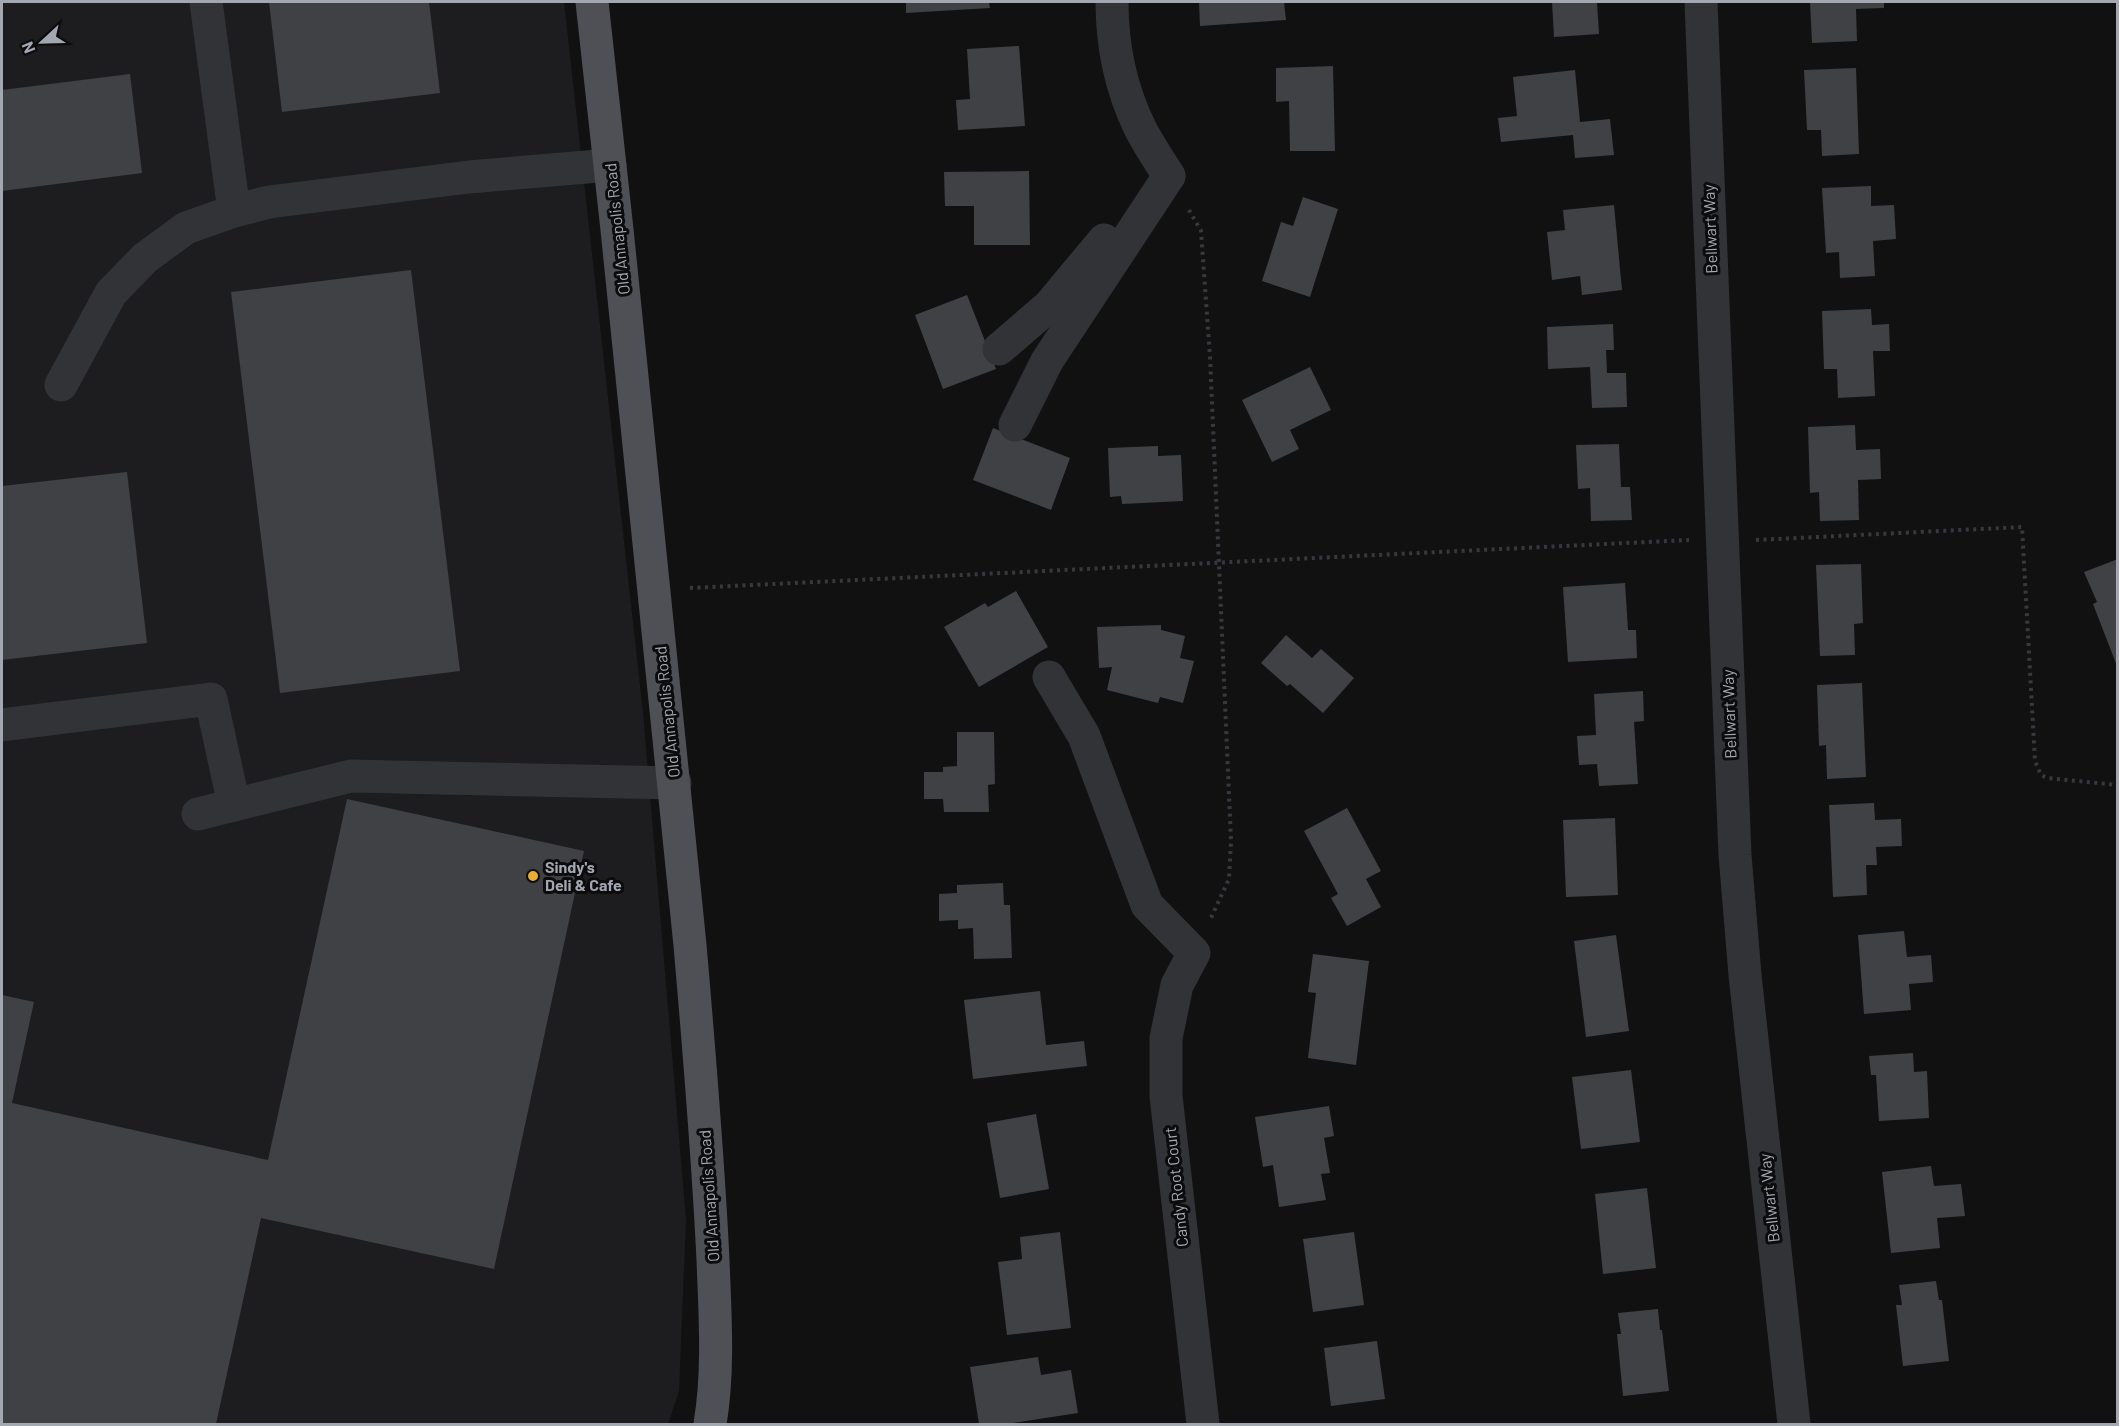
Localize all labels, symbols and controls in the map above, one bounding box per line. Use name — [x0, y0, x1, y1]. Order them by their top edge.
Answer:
north arrow — [12, 12, 72, 72]
text: N — [17, 39, 38, 56]
street label: Old Annapolis Road — [600, 162, 633, 296]
street label: Bellwart Way — [1698, 183, 1721, 274]
street label: Old Annapolis Road — [650, 645, 683, 779]
street label: Bellwart Way — [1717, 668, 1740, 759]
place label: Sindy's Deli & Cafe — [545, 857, 622, 894]
marker: Sindy's Deli & Cafe — [526, 869, 540, 883]
street label: Candy Root Court — [1160, 1126, 1191, 1248]
street label: Old Annapolis Road — [694, 1129, 723, 1263]
street label: Bellwart Way — [1754, 1152, 1783, 1243]

